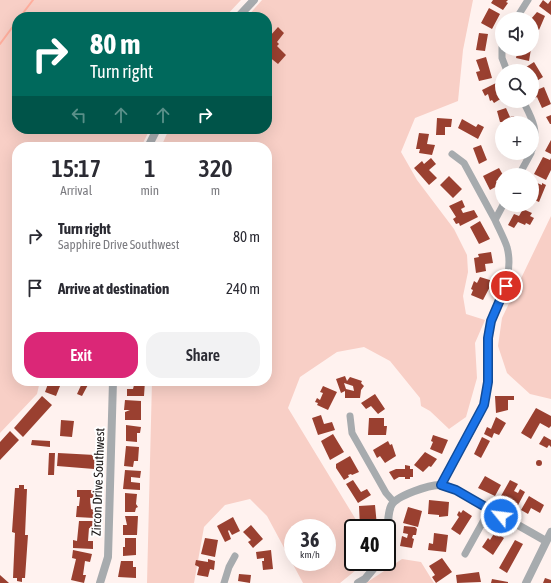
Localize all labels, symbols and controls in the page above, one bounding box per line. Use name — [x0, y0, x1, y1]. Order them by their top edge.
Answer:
map controls — [495, 12, 539, 212]
button: sound — [495, 12, 539, 56]
icon: right — [24, 28, 76, 80]
text: 80 m — [90, 28, 140, 60]
text: Turn right — [90, 61, 153, 82]
button: search — [495, 64, 539, 108]
icon: left — [68, 104, 90, 126]
icon: ahead — [110, 104, 132, 126]
icon: ahead — [152, 104, 174, 126]
icon: right — [194, 104, 216, 126]
button: + — [495, 116, 539, 160]
text: 15:17 — [52, 155, 101, 182]
text: 1 — [144, 155, 155, 182]
text: 320 — [199, 155, 232, 182]
button: − — [495, 168, 539, 212]
text: Arrival — [60, 183, 92, 198]
text: min — [140, 183, 159, 198]
text: m — [211, 183, 220, 198]
text: Turn right — [58, 220, 111, 237]
icon: right — [24, 225, 46, 247]
text: 80 m — [233, 228, 260, 245]
text: Sapphire Drive Southwest — [58, 237, 179, 252]
pin — [489, 269, 523, 303]
icon: arrive — [495, 275, 517, 297]
icon: arrive — [24, 277, 46, 299]
text: Arrive at destination — [58, 280, 169, 297]
text: 240 m — [226, 280, 260, 297]
button: Exit — [24, 332, 138, 378]
button: Share — [146, 332, 260, 378]
street label: Zircon Drive Southwest — [89, 427, 107, 536]
position arrow — [480, 495, 522, 537]
speed limit sign: 40 — [344, 519, 396, 571]
text: 36 — [301, 528, 319, 551]
text: km/h — [300, 549, 320, 560]

